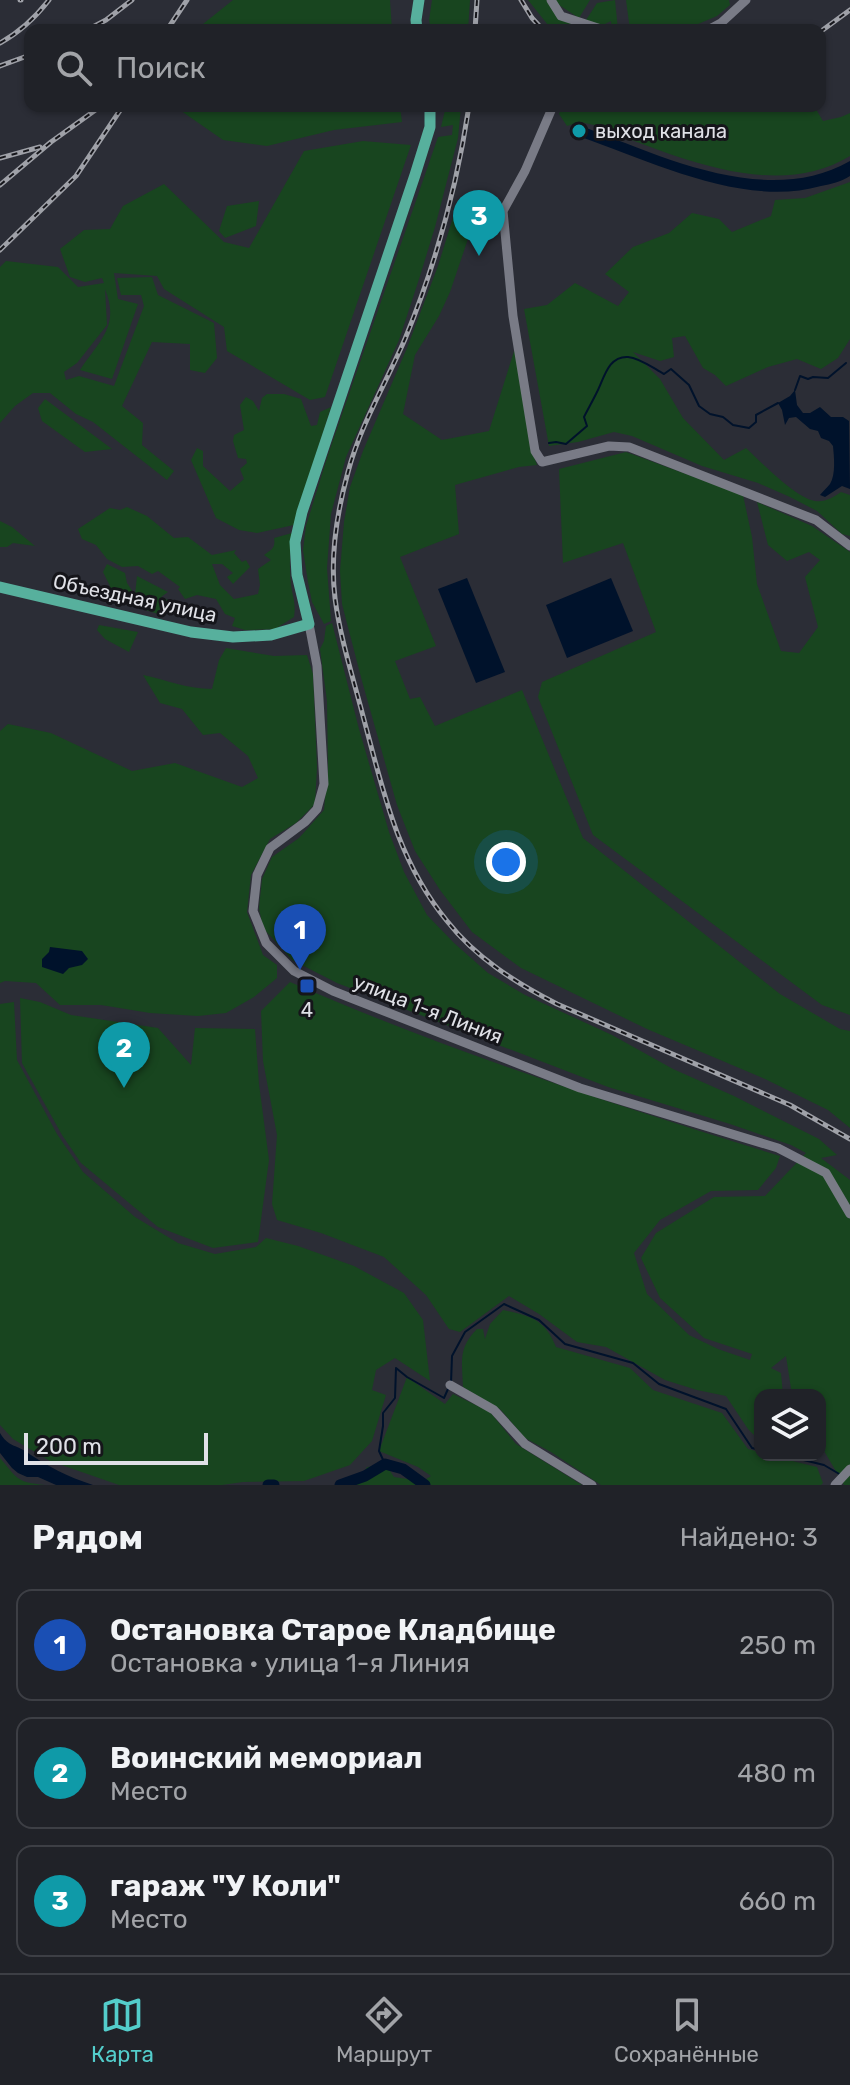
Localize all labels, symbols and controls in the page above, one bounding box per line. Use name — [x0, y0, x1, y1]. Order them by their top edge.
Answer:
search box — [24, 24, 826, 112]
icon: search — [52, 46, 96, 90]
text: Поиск — [116, 50, 206, 86]
place label: выход канала — [595, 119, 727, 143]
marker: выход канала — [570, 122, 588, 140]
pin: 3 — [453, 190, 505, 256]
street label: Объездная улица — [51, 569, 219, 627]
your location — [486, 842, 526, 882]
pin: 1 — [274, 904, 326, 970]
street label: улица 1-я Линия — [350, 969, 506, 1049]
marker: 4 — [298, 977, 316, 995]
place label: 4 — [301, 998, 313, 1022]
pin: 2 — [98, 1022, 150, 1088]
map controls — [754, 1389, 826, 1461]
button: layers — [754, 1389, 826, 1461]
scale bar — [24, 1429, 208, 1465]
text: 200 m — [36, 1433, 102, 1460]
text: Рядом — [32, 1517, 143, 1558]
text: Найдено: 3 — [680, 1522, 818, 1553]
text: Остановка Старое Кладбище — [110, 1612, 556, 1648]
text: 1 — [54, 1630, 66, 1661]
text: 250 m — [739, 1630, 816, 1661]
text: Остановка · улица 1-я Линия — [110, 1648, 470, 1679]
text: Воинский мемориал — [110, 1740, 422, 1776]
text: 2 — [52, 1758, 68, 1789]
text: 480 m — [737, 1758, 816, 1789]
text: Место — [110, 1776, 188, 1807]
text: гараж "У Коли" — [110, 1868, 341, 1904]
text: 3 — [51, 1886, 69, 1917]
text: 660 m — [739, 1886, 816, 1917]
text: Место — [110, 1904, 188, 1935]
tab: Карта — [91, 1993, 154, 2068]
tab: Маршрут — [336, 1993, 432, 2068]
tab: Сохранённые — [614, 1993, 759, 2068]

